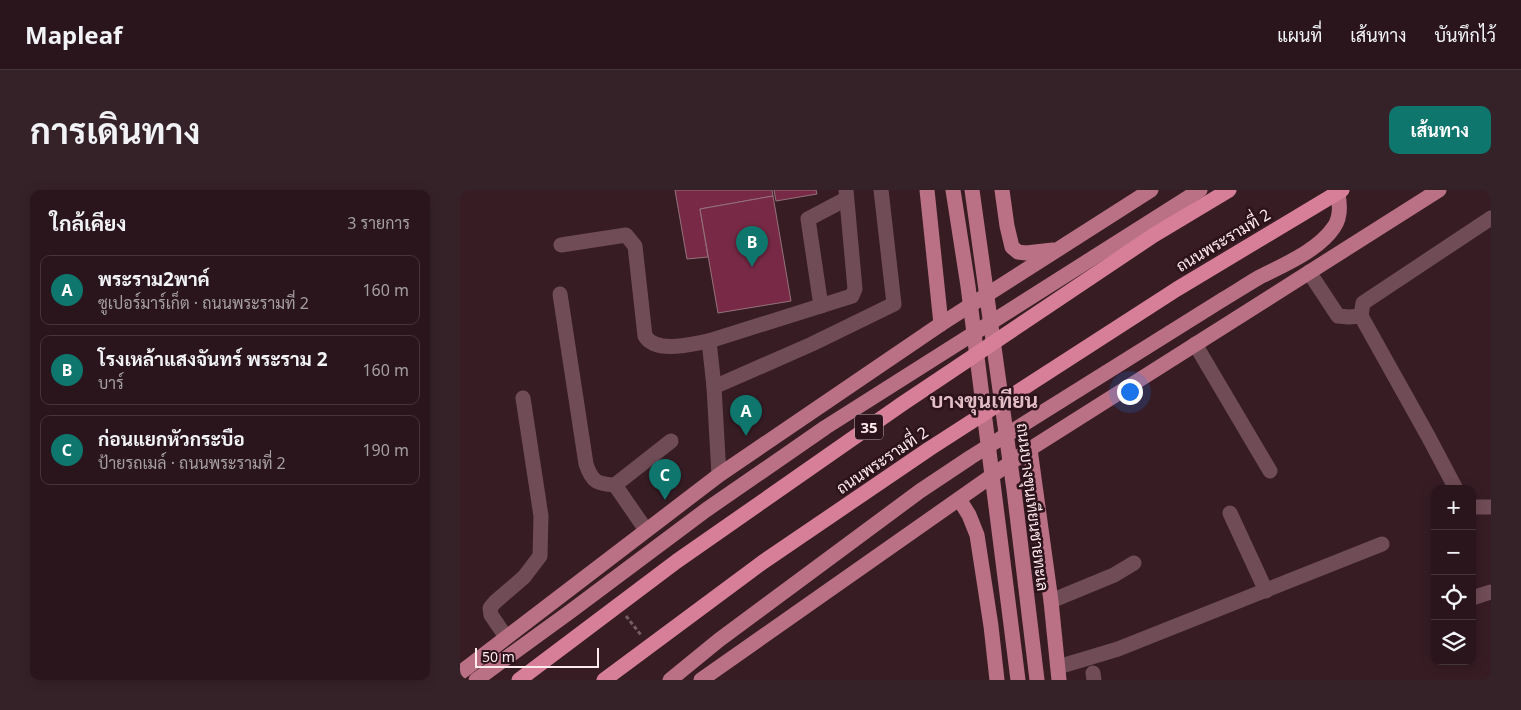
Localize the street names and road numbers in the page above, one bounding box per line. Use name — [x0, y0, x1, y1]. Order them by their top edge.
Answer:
street label: ถนนพระรามที่ 2 — [1170, 201, 1274, 277]
road number: 35 — [855, 414, 883, 440]
street label: ถนนพระรามที่ 2 — [830, 419, 932, 499]
street label: ถนนบางขุนเทียนชายทะเล — [1011, 422, 1054, 593]

